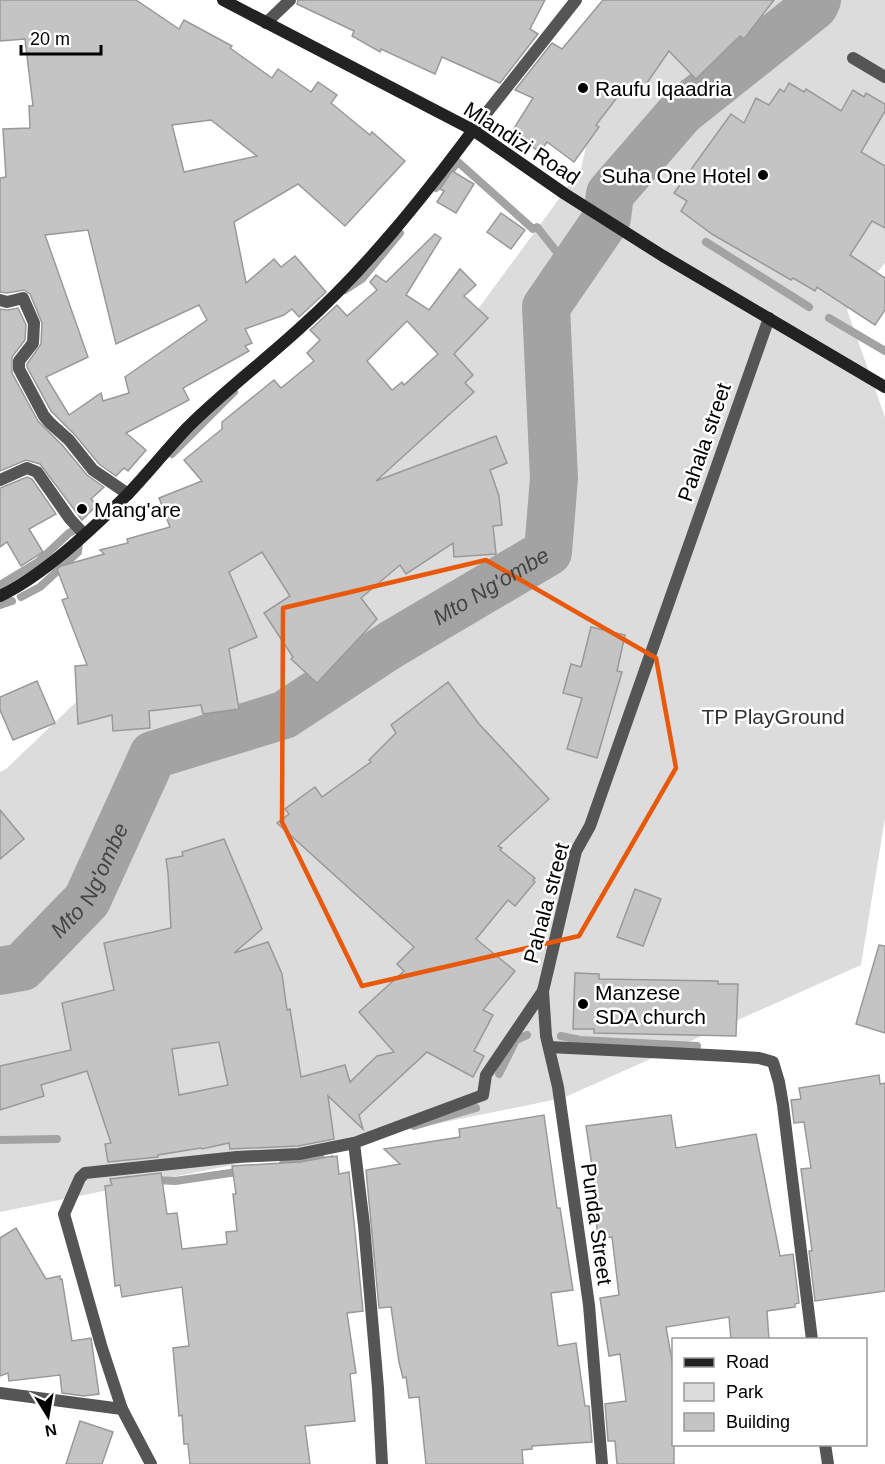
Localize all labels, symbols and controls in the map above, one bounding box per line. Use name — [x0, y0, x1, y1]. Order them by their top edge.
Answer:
scale bar — [21, 18, 100, 56]
text: 20 m — [30, 29, 70, 49]
place label: Raufu lqaadria — [595, 77, 732, 100]
marker: Raufu lqaadria — [576, 81, 590, 95]
street label: Mlandizi Road — [460, 97, 584, 189]
place label: Suha One Hotel — [602, 164, 751, 187]
marker: Suha One Hotel — [756, 168, 770, 182]
street label: Pahala street — [673, 380, 735, 504]
place label: Mang'are — [94, 498, 181, 521]
marker: Mang'are — [75, 502, 89, 516]
water label: Mto Ng'ombe — [428, 542, 553, 630]
park label: TP PlayGround — [701, 705, 845, 728]
water label: Mto Ng'ombe — [45, 819, 133, 942]
street label: Pahala street — [519, 840, 573, 966]
place label: Manzese SDA church — [595, 981, 706, 1028]
marker: Manzese SDA church — [576, 997, 590, 1011]
street label: Punda Street — [577, 1162, 617, 1286]
legend — [672, 1338, 867, 1446]
text: Road — [726, 1352, 769, 1372]
text: Park — [726, 1382, 764, 1402]
north arrow — [18, 1386, 78, 1446]
text: Building — [726, 1412, 790, 1432]
text: N — [43, 1421, 58, 1440]

